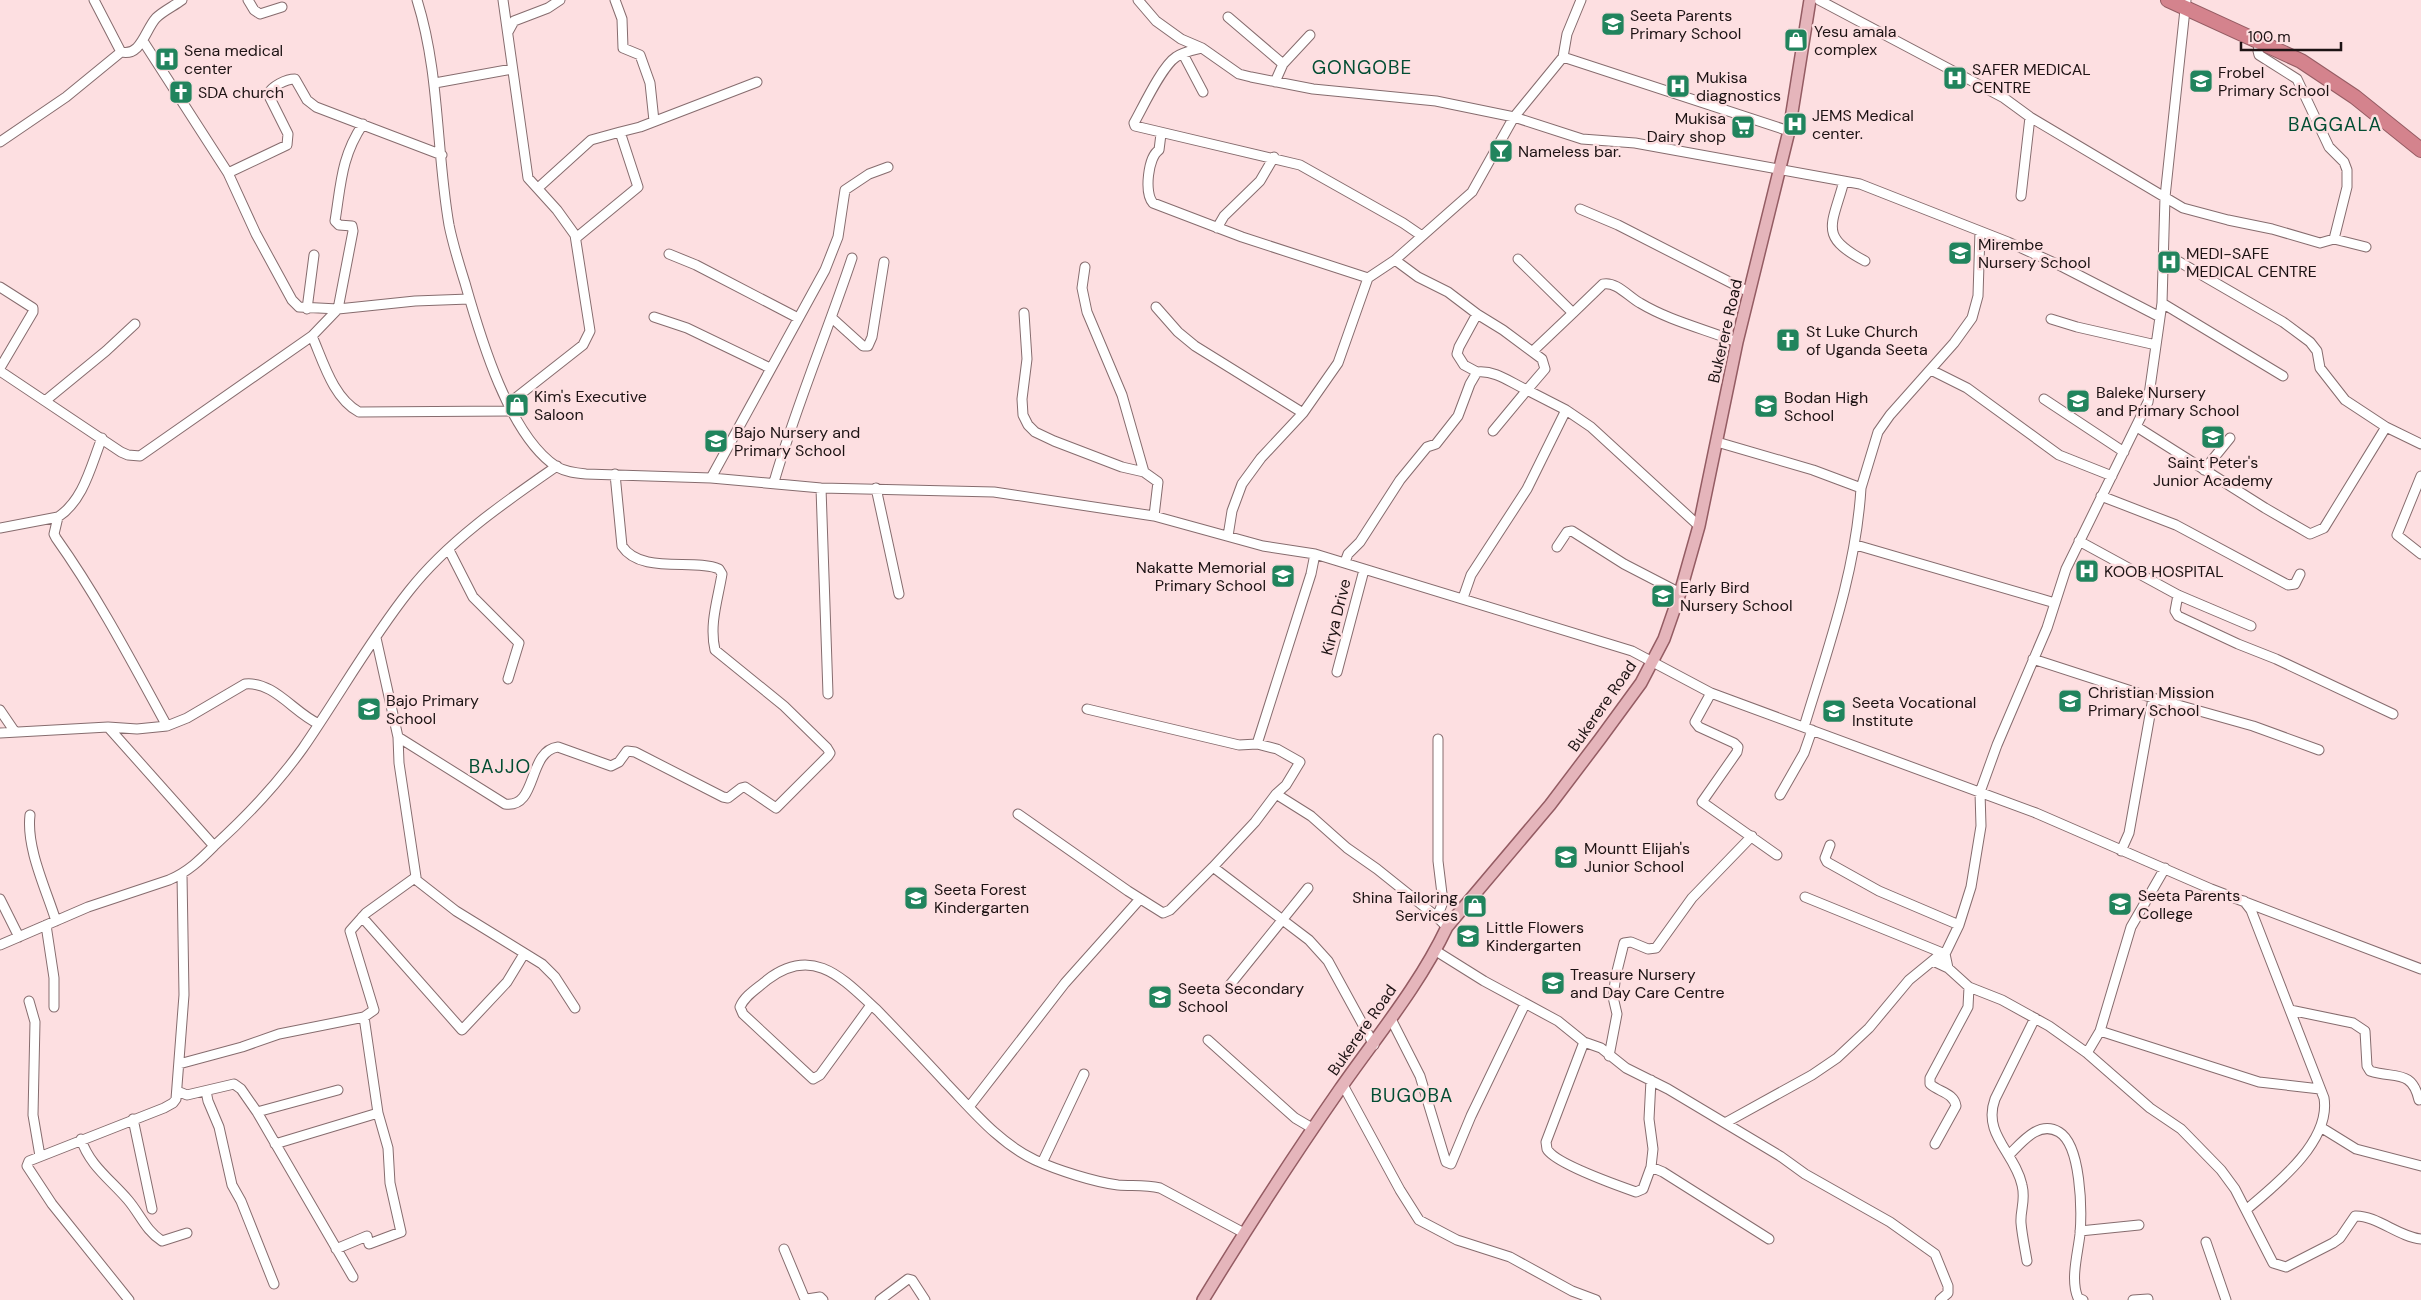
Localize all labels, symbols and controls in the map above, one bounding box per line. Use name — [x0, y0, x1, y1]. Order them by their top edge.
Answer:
place label: Seeta Parents Primary School — [1630, 5, 1741, 44]
school or university icon: Seeta Parents Primary School — [1600, 11, 1626, 37]
scale bar — [2241, 20, 2341, 52]
place label: Yesu amala complex — [1814, 21, 1896, 60]
shop icon: Yesu amala complex — [1783, 27, 1809, 53]
text: 100 m — [2248, 27, 2291, 47]
place label: Sena medical center — [184, 40, 283, 79]
hospital icon: Sena medical center — [154, 46, 180, 72]
district label: GONGOBE — [1312, 55, 1412, 80]
place label: SAFER MEDICAL CENTRE — [1972, 59, 2091, 98]
place label: Frobel Primary School — [2218, 62, 2329, 101]
hospital icon: SAFER MEDICAL CENTRE — [1942, 65, 1968, 91]
place label: Mukisa diagnostics — [1696, 67, 1781, 106]
school or university icon: Frobel Primary School — [2188, 68, 2214, 94]
hospital icon: Mukisa diagnostics — [1665, 73, 1691, 99]
church icon: SDA church — [168, 79, 194, 105]
place label: SDA church — [198, 82, 284, 103]
place label: JEMS Medical center. — [1812, 105, 1914, 144]
place label: Mukisa Dairy shop — [1647, 108, 1726, 147]
hospital icon: JEMS Medical center. — [1782, 111, 1808, 137]
district label: BAGGALA — [2288, 112, 2382, 137]
supermarket icon: Mukisa Dairy shop — [1730, 114, 1756, 140]
bar icon: Nameless bar. — [1488, 138, 1514, 164]
place label: Nameless bar. — [1518, 141, 1621, 162]
place label: Mirembe Nursery School — [1978, 234, 2091, 273]
school or university icon: Mirembe Nursery School — [1947, 240, 1973, 266]
place label: MEDI-SAFE MEDICAL CENTRE — [2186, 243, 2317, 282]
hospital icon: MEDI-SAFE MEDICAL CENTRE — [2156, 249, 2182, 275]
street label: Bukerere Road — [1703, 277, 1747, 385]
place label: St Luke Church of Uganda Seeta — [1806, 321, 1928, 360]
church icon: St Luke Church of Uganda Seeta — [1775, 327, 1801, 353]
place label: Baleke Nursery and Primary School — [2096, 382, 2239, 421]
place label: Kim's Executive Saloon — [534, 386, 647, 425]
place label: Bodan High School — [1784, 387, 1868, 426]
school or university icon: Baleke Nursery and Primary School — [2065, 388, 2091, 414]
shop icon: Kim's Executive Saloon — [504, 392, 530, 418]
school or university icon: Bodan High School — [1753, 393, 1779, 419]
place label: Bajo Nursery and Primary School — [734, 422, 860, 461]
school or university icon: Saint Peter's Junior Academy — [2200, 424, 2226, 450]
school or university icon: Bajo Nursery and Primary School — [703, 428, 729, 454]
place label: Saint Peter's Junior Academy — [2153, 452, 2273, 491]
place label: Nakatte Memorial Primary School — [1136, 557, 1266, 596]
hospital icon: KOOB HOSPITAL — [2074, 558, 2100, 584]
place label: KOOB HOSPITAL — [2104, 561, 2224, 582]
school or university icon: Nakatte Memorial Primary School — [1270, 563, 1296, 589]
street label: Kirya Drive — [1316, 576, 1356, 658]
place label: Early Bird Nursery School — [1680, 577, 1793, 616]
school or university icon: Early Bird Nursery School — [1650, 583, 1676, 609]
street label: Bukerere Road — [1563, 656, 1641, 756]
place label: Christian Mission Primary School — [2088, 682, 2214, 721]
school or university icon: Christian Mission Primary School — [2057, 688, 2083, 714]
place label: Bajo Primary School — [386, 690, 479, 729]
place label: Seeta Vocational Institute — [1852, 692, 1976, 731]
school or university icon: Bajo Primary School — [356, 696, 382, 722]
school or university icon: Seeta Vocational Institute — [1821, 698, 1847, 724]
district label: BAJJO — [469, 754, 531, 779]
place label: Mountt Elijah's Junior School — [1584, 838, 1690, 877]
school or university icon: Mountt Elijah's Junior School — [1553, 844, 1579, 870]
place label: Seeta Forest Kindergarten — [934, 879, 1029, 918]
school or university icon: Seeta Forest Kindergarten — [903, 885, 929, 911]
place label: Seeta Parents College — [2138, 885, 2240, 924]
place label: Shina Tailoring Services — [1352, 887, 1458, 926]
school or university icon: Seeta Parents College — [2107, 891, 2133, 917]
shop icon: Shina Tailoring Services — [1462, 893, 1488, 919]
place label: Little Flowers Kindergarten — [1486, 917, 1584, 956]
school or university icon: Little Flowers Kindergarten — [1455, 923, 1481, 949]
place label: Treasure Nursery and Day Care Centre — [1570, 964, 1725, 1003]
school or university icon: Treasure Nursery and Day Care Centre — [1540, 970, 1566, 996]
place label: Seeta Secondary School — [1178, 978, 1304, 1017]
street label: Bukerere Road — [1323, 980, 1401, 1080]
school or university icon: Seeta Secondary School — [1147, 984, 1173, 1010]
district label: BUGOBA — [1371, 1083, 1453, 1108]

